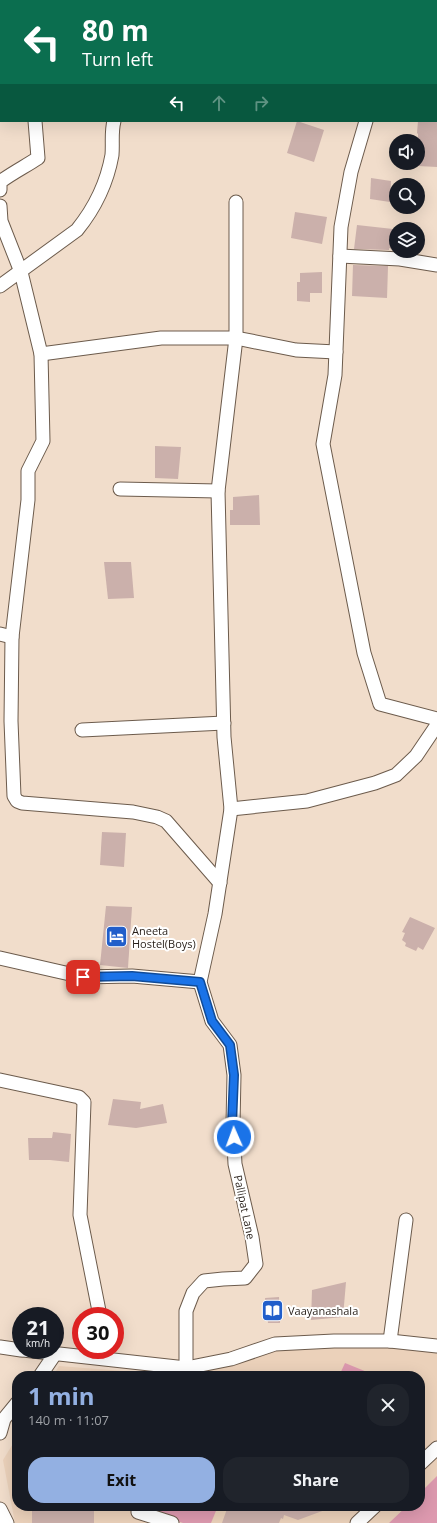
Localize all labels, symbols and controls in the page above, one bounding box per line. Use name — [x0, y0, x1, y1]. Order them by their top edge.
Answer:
text: 80 m — [82, 11, 149, 49]
icon: left — [16, 16, 68, 68]
text: Turn left — [82, 47, 153, 71]
icon: left — [166, 92, 188, 114]
icon: ahead — [208, 92, 230, 114]
icon: right — [250, 92, 272, 114]
map controls — [389, 134, 425, 258]
button: sound — [389, 134, 425, 170]
button: search — [389, 178, 425, 214]
button: layers — [389, 222, 425, 258]
hotel icon: Aneeta Hostel(Boys) — [103, 923, 129, 949]
place label: Aneeta Hostel(Boys) — [132, 923, 196, 951]
pin — [66, 960, 100, 994]
icon: arrive — [72, 966, 94, 988]
position arrow — [213, 1116, 255, 1158]
street label: Pallipat Lane — [231, 1173, 259, 1241]
library icon: Vaayanashala — [260, 1297, 286, 1323]
place label: Vaayanashala — [288, 1303, 358, 1318]
speed limit sign: 30 — [72, 1307, 124, 1359]
text: 21 — [27, 1314, 49, 1341]
text: km/h — [26, 1336, 50, 1350]
text: 1 min — [28, 1379, 95, 1412]
button: close — [367, 1384, 409, 1426]
text: 140 m · 11:07 — [28, 1411, 109, 1429]
button: Exit — [28, 1457, 215, 1503]
button: Share — [223, 1457, 409, 1503]

